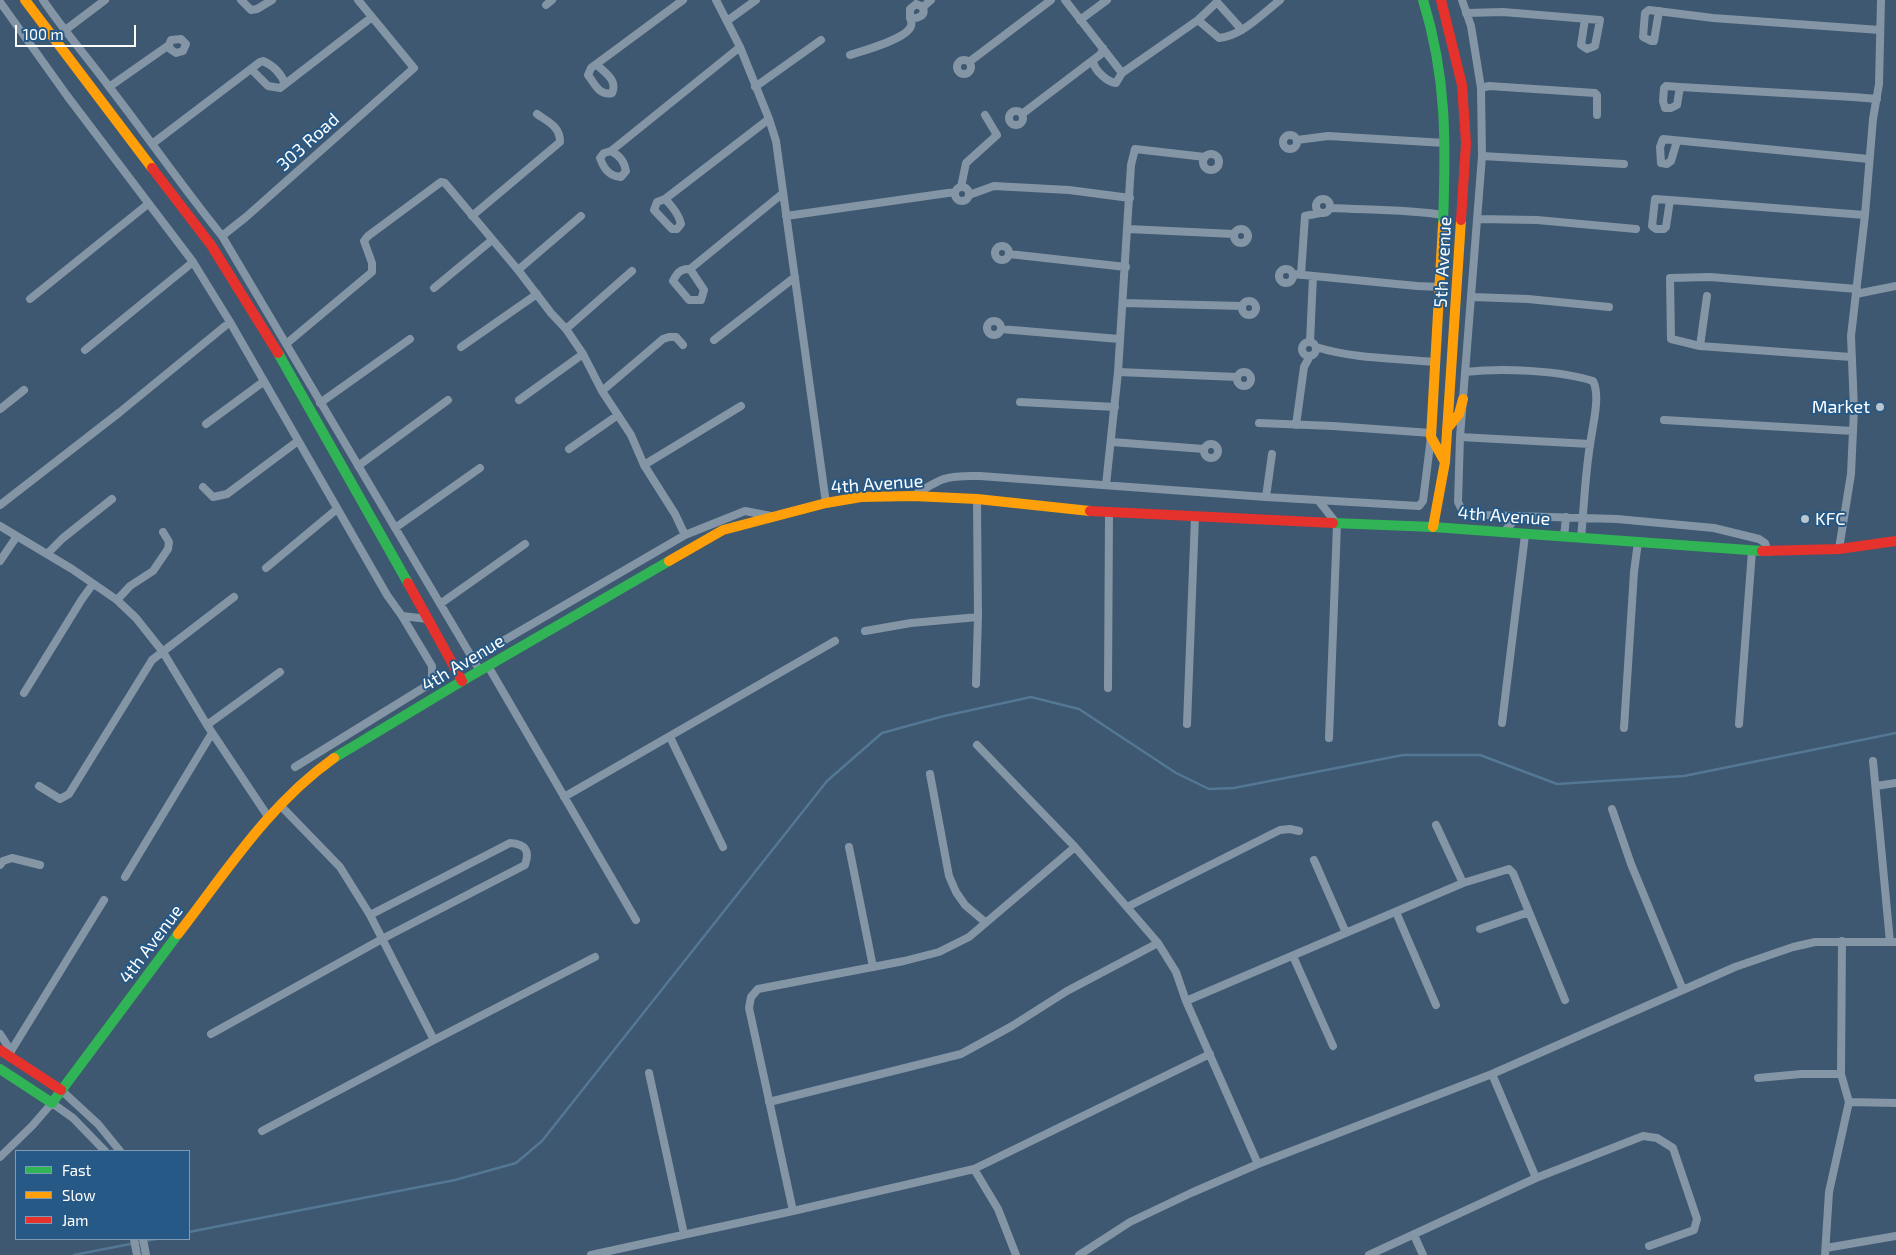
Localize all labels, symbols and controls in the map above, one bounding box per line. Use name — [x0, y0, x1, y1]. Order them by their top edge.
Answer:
scale bar — [18, 15, 139, 47]
text: 100 m — [23, 25, 64, 43]
street label: 303 Road — [272, 108, 344, 176]
street label: 5th Avenue — [1430, 216, 1456, 308]
place label: Market — [1812, 396, 1870, 418]
marker: Market — [1874, 401, 1886, 413]
street label: 4th Avenue — [830, 470, 924, 498]
street label: 4th Avenue — [1457, 502, 1551, 530]
place label: KFC — [1815, 508, 1845, 530]
marker: KFC — [1799, 513, 1811, 525]
street label: 4th Avenue — [418, 630, 508, 696]
street label: 4th Avenue — [114, 900, 188, 988]
legend — [15, 1150, 190, 1240]
text: Fast — [62, 1161, 91, 1179]
text: Slow — [62, 1186, 96, 1204]
text: Jam — [62, 1211, 88, 1229]

